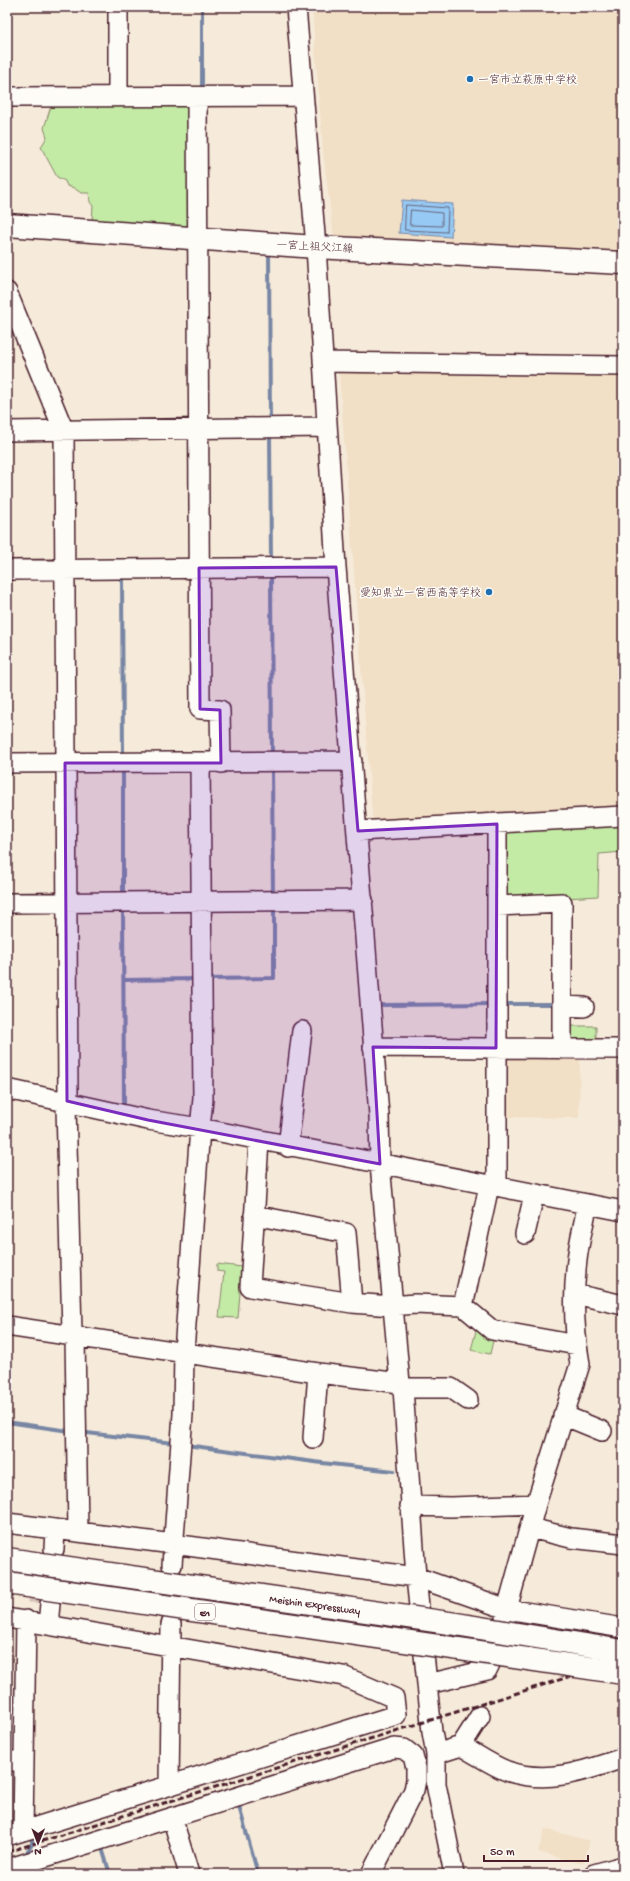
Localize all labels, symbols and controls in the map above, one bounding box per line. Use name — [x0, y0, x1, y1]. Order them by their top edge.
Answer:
marker: 一宮市立萩原中学校 — [465, 74, 475, 84]
place label: 一宮市立萩原中学校 — [478, 74, 577, 87]
street label: 一宮上祖父江線 — [276, 239, 354, 256]
place label: 愛知県立一宮西高等学校 — [360, 587, 481, 600]
marker: 愛知県立一宮西高等学校 — [484, 587, 494, 597]
street label: Meishin Expressway — [269, 1594, 362, 1618]
road number: E1 — [195, 1604, 215, 1620]
north arrow — [18, 1823, 58, 1863]
scale bar — [484, 1837, 588, 1863]
text: N — [34, 1845, 42, 1857]
text: 50 m — [490, 1846, 515, 1860]

